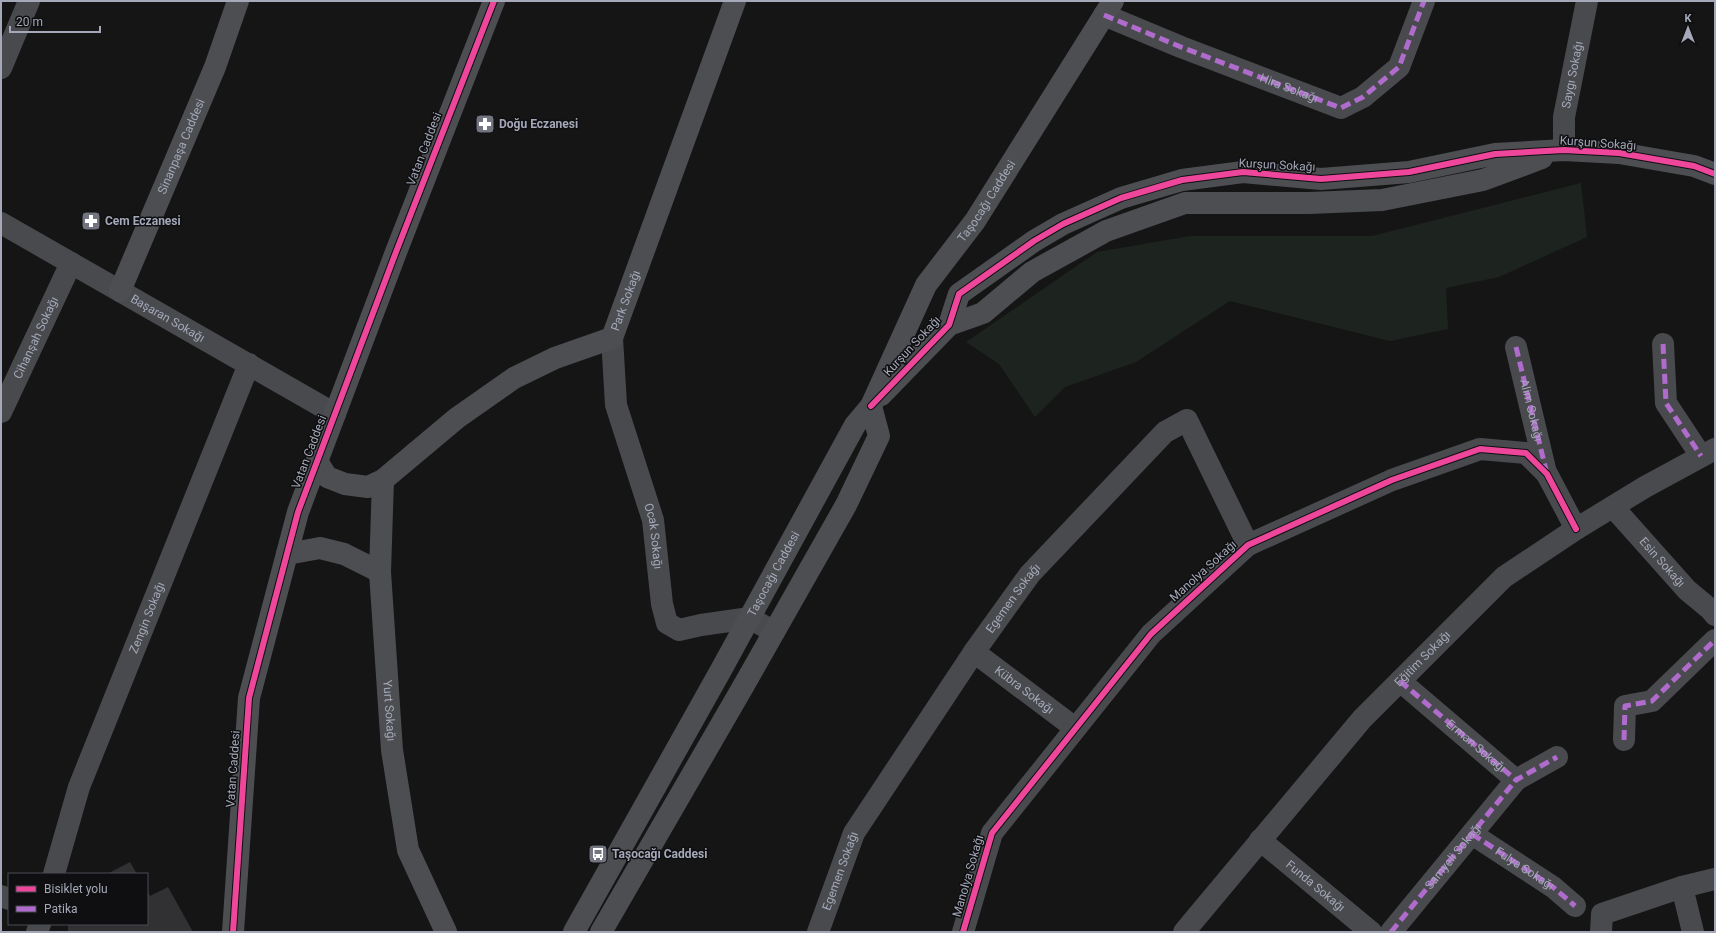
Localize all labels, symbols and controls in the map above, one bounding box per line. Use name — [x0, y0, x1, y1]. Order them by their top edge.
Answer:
scale bar — [10, 8, 100, 34]
north arrow — [1668, 8, 1708, 48]
text: K — [1685, 12, 1693, 25]
text: 20 m — [16, 15, 43, 29]
street label: Saygı Sokağı — [1559, 40, 1586, 110]
street label: Hira Sokağı — [1258, 71, 1320, 106]
street label: Sinanpaşa Caddesi — [155, 97, 208, 196]
street label: Vatan Caddesi — [404, 110, 444, 188]
pharmacy icon: Doğu Eczanesi — [474, 113, 496, 135]
place label: Doğu Eczanesi — [499, 117, 578, 131]
street label: Kurşun Sokağı — [1559, 133, 1637, 153]
street label: Kurşun Sokağı — [1238, 156, 1316, 174]
street label: Taşocağı Caddesi — [955, 158, 1018, 245]
pharmacy icon: Cem Eczanesi — [80, 210, 102, 232]
place label: Cem Eczanesi — [105, 214, 181, 228]
street label: Park Sokağı — [608, 268, 643, 333]
street label: Başaran Sokağı — [128, 292, 207, 345]
street label: Cihanşah Sokağı — [11, 294, 61, 381]
street label: Kurşun Sokağı — [881, 313, 943, 379]
street label: Alim Sokağı — [1517, 378, 1546, 443]
street label: Vatan Caddesi — [289, 413, 329, 491]
street label: Ocak Sokağı — [641, 502, 665, 570]
street label: Taşocağı Caddesi — [745, 529, 803, 619]
street label: Esin Sokağı — [1636, 534, 1688, 590]
street label: Manolya Sokağı — [1167, 537, 1239, 605]
street label: Egemen Sokağı — [983, 561, 1043, 636]
street label: Zengin Sokağı — [126, 580, 168, 655]
street label: Eğitim Sokağı — [1392, 628, 1453, 689]
street label: Kübra Sokağı — [992, 663, 1057, 717]
street label: Yurt Sokağı — [380, 680, 398, 742]
street label: Erman Sokağı — [1443, 717, 1509, 775]
street label: Vatan Caddesi — [223, 730, 243, 808]
street label: Samyeli Sokağı — [1422, 820, 1484, 892]
street label: Egemen Sokağı — [820, 830, 861, 912]
street label: Manolya Sokağı — [950, 833, 986, 919]
bus stop icon: Taşocağı Caddesi — [587, 843, 609, 865]
street label: Fulya Sokağı — [1493, 844, 1557, 893]
place label: Taşocağı Caddesi — [612, 847, 707, 861]
street label: Funda Sokağı — [1283, 857, 1348, 914]
legend — [8, 873, 148, 925]
text: Bisiklet yolu — [44, 882, 108, 896]
text: Patika — [44, 902, 78, 916]

